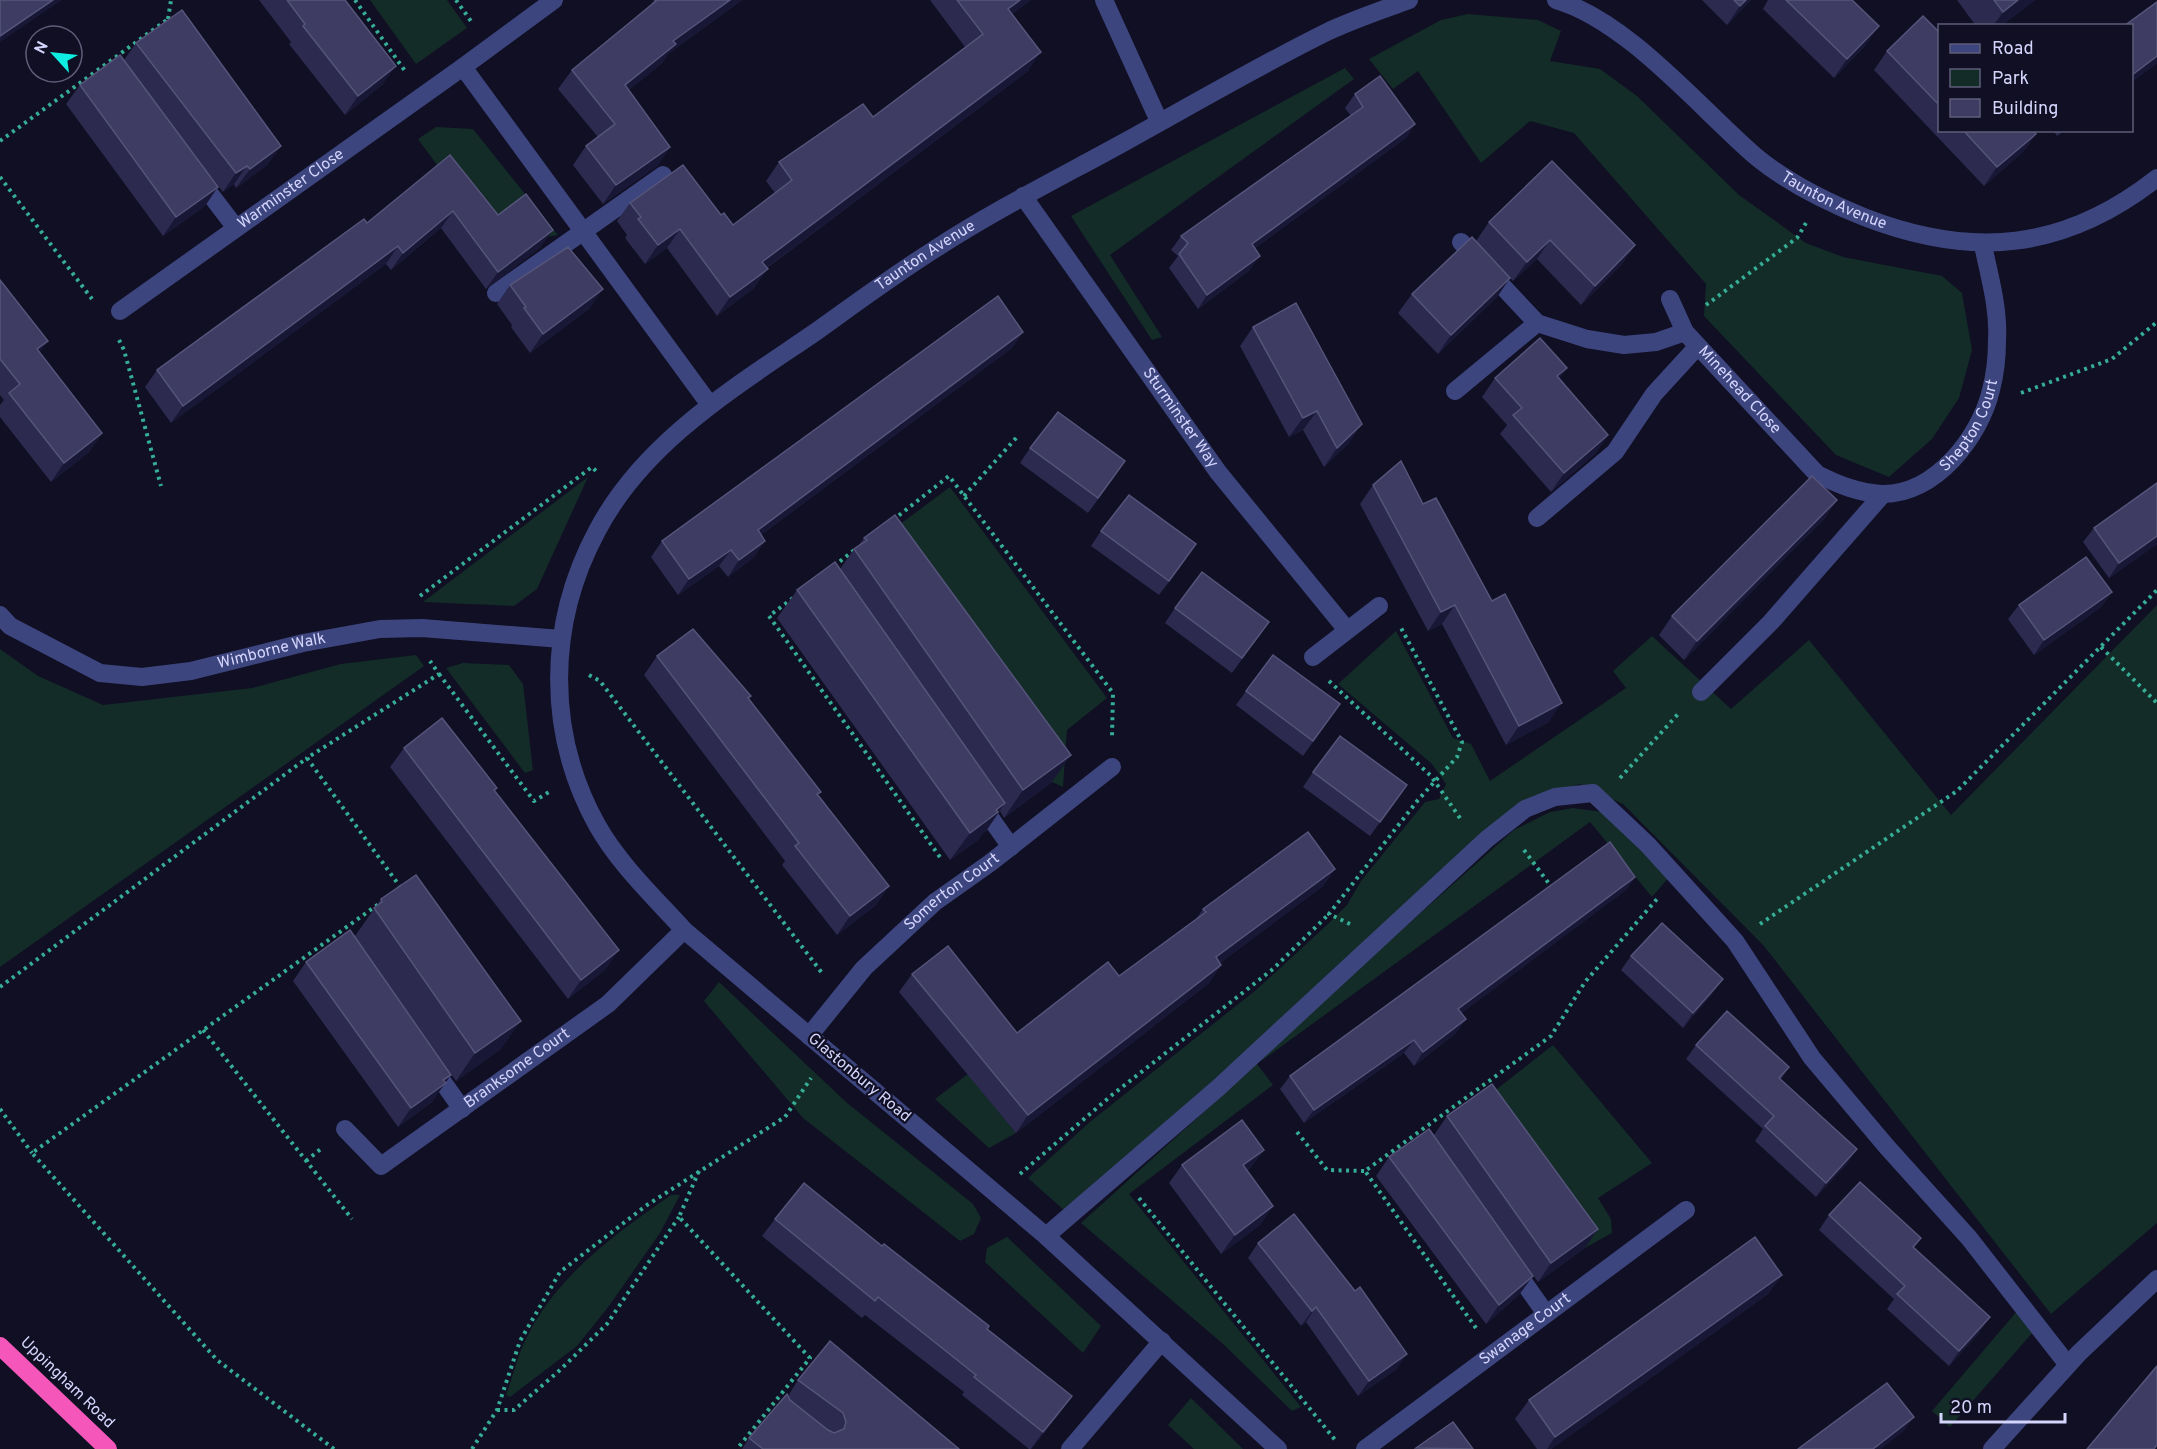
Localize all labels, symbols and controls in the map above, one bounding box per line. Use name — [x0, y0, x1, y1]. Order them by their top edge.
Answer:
north arrow — [24, 24, 84, 84]
legend — [1938, 24, 2133, 132]
text: N — [31, 38, 54, 58]
text: Road — [1992, 38, 2034, 61]
text: Park — [1992, 68, 2029, 91]
text: Building — [1992, 98, 2058, 121]
street label: Warminster Close — [234, 145, 348, 234]
street label: Taunton Avenue — [1777, 167, 1889, 234]
street label: Taunton Avenue — [872, 216, 979, 296]
street label: Minehead Close — [1693, 342, 1785, 439]
street label: Sturminster Way — [1138, 364, 1222, 472]
street label: Shepton Court — [1936, 378, 2003, 477]
street label: Wimborne Walk — [215, 629, 327, 674]
street label: Somerton Court — [900, 849, 1004, 935]
street label: Branksome Court — [460, 1024, 574, 1113]
street label: Glastonbury Road — [803, 1029, 915, 1127]
street label: Swanage Court — [1476, 1289, 1575, 1370]
street label: Uppingham Road — [16, 1333, 118, 1433]
scale bar — [1941, 1386, 2066, 1424]
text: 20 m — [1950, 1397, 1992, 1420]

